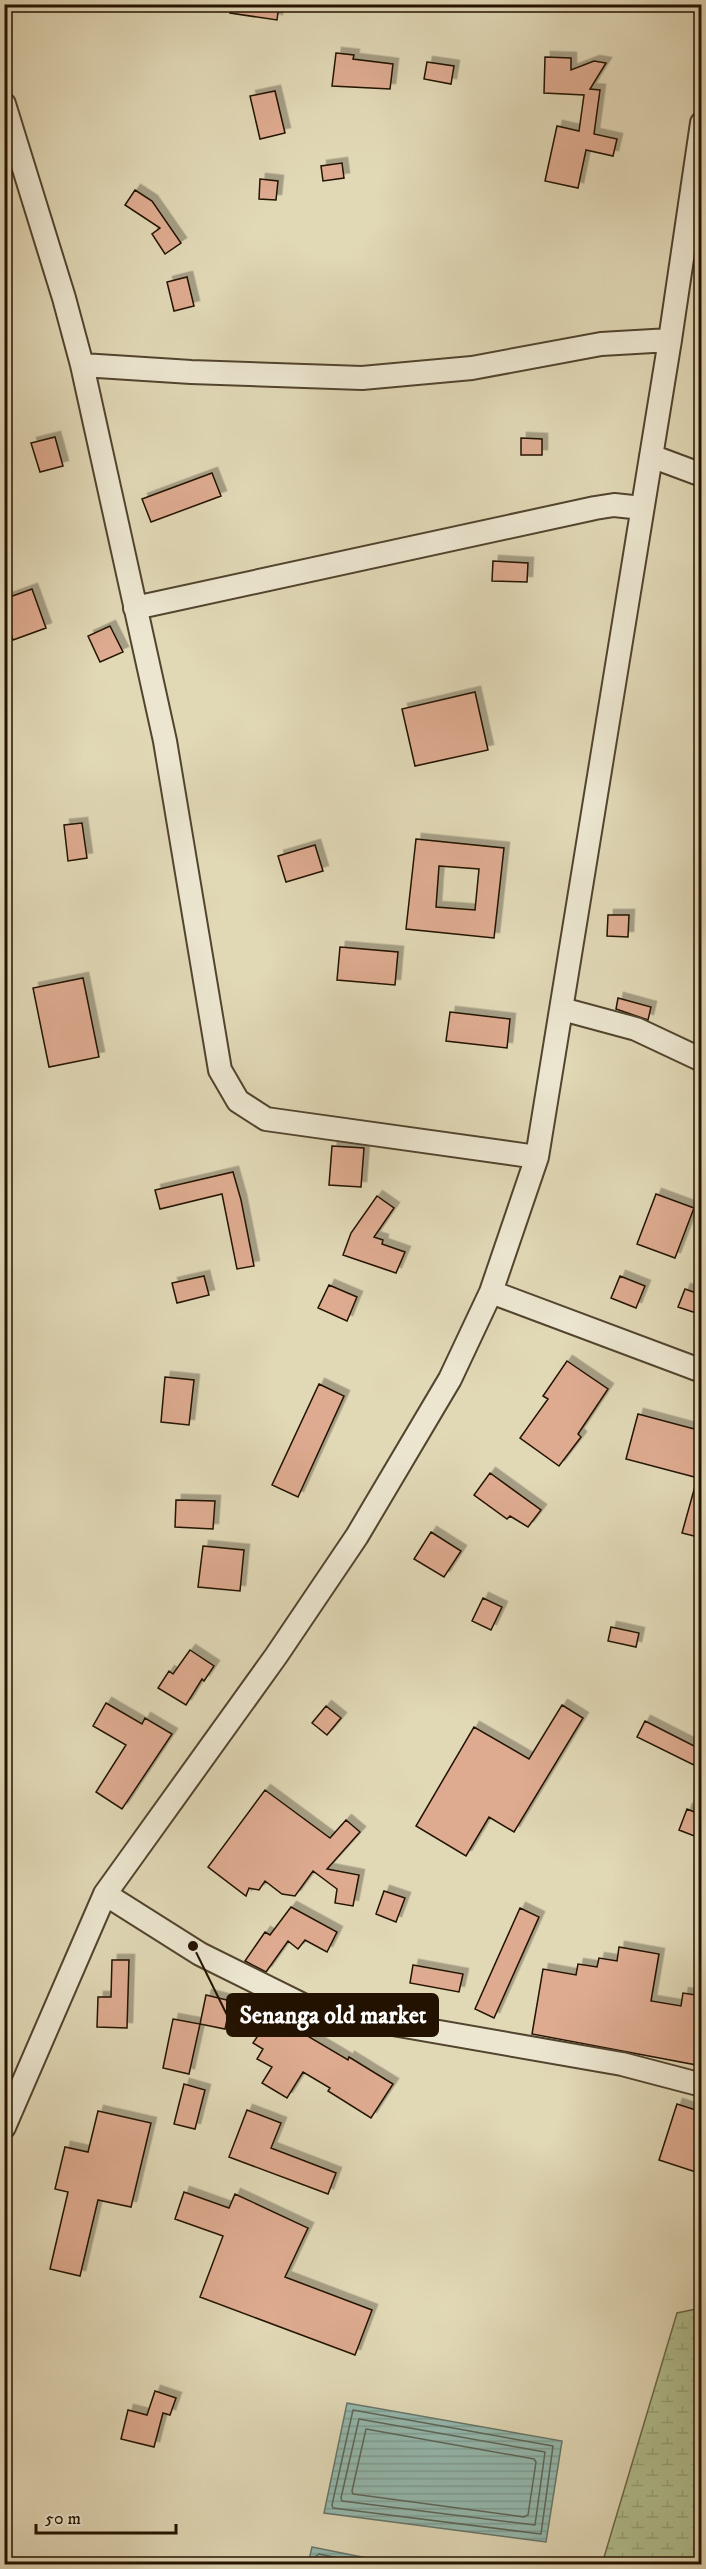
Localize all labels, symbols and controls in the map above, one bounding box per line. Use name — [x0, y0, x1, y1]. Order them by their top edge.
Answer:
callout: Senanga old market — [227, 1994, 438, 2036]
text: Senanga old market — [239, 2001, 427, 2031]
scale bar — [36, 2497, 176, 2535]
text: 50 m — [45, 2508, 81, 2530]

